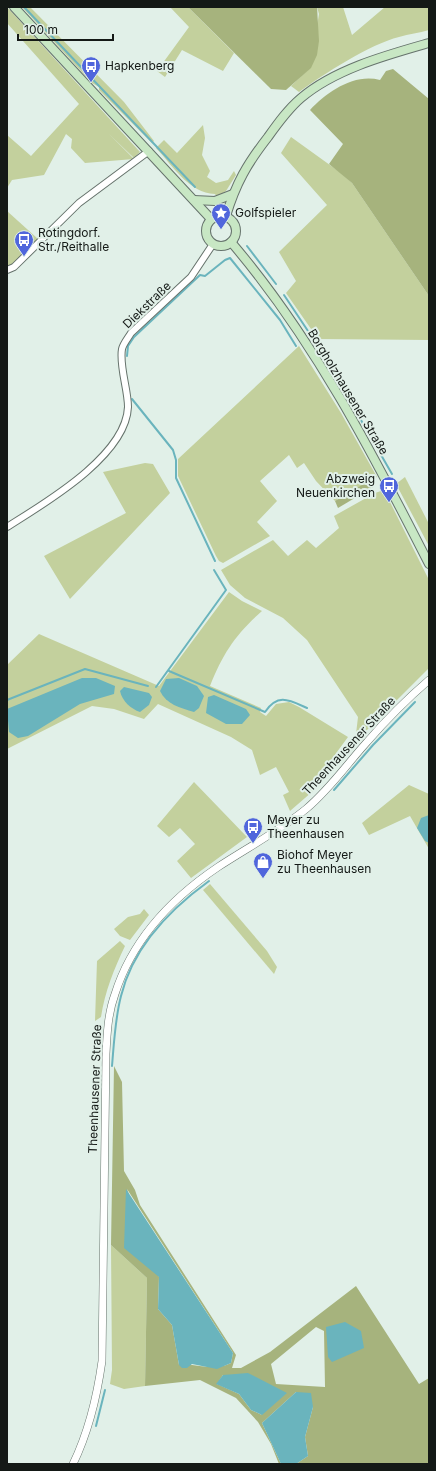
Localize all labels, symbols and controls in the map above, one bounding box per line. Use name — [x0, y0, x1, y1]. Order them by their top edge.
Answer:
scale bar — [18, 16, 113, 42]
text: 100 m — [24, 22, 58, 37]
bus stop icon: Hapkenberg — [80, 55, 102, 83]
place label: Hapkenberg — [105, 58, 174, 73]
place icon: Golfspieler — [210, 202, 232, 230]
place label: Golfspieler — [235, 205, 297, 220]
place label: Rotingdorf. Str./Reithalle — [38, 225, 109, 254]
bus stop icon: Rotingdorf. Str./Reithalle — [13, 229, 35, 257]
street label: Diekstraße — [119, 278, 174, 331]
street label: Borgholzhausener Straße — [305, 326, 392, 457]
place label: Abzweig Neuenkirchen — [296, 471, 375, 500]
bus stop icon: Abzweig Neuenkirchen — [378, 475, 400, 503]
street label: Theenhausener Straße — [299, 693, 398, 798]
place label: Meyer zu Theenhausen — [267, 812, 344, 841]
bus stop icon: Meyer zu Theenhausen — [242, 816, 264, 844]
place label: Biohof Meyer zu Theenhausen — [277, 847, 371, 876]
shop icon: Biohof Meyer zu Theenhausen — [252, 851, 274, 879]
street label: Theenhausener Straße — [85, 1024, 104, 1154]

